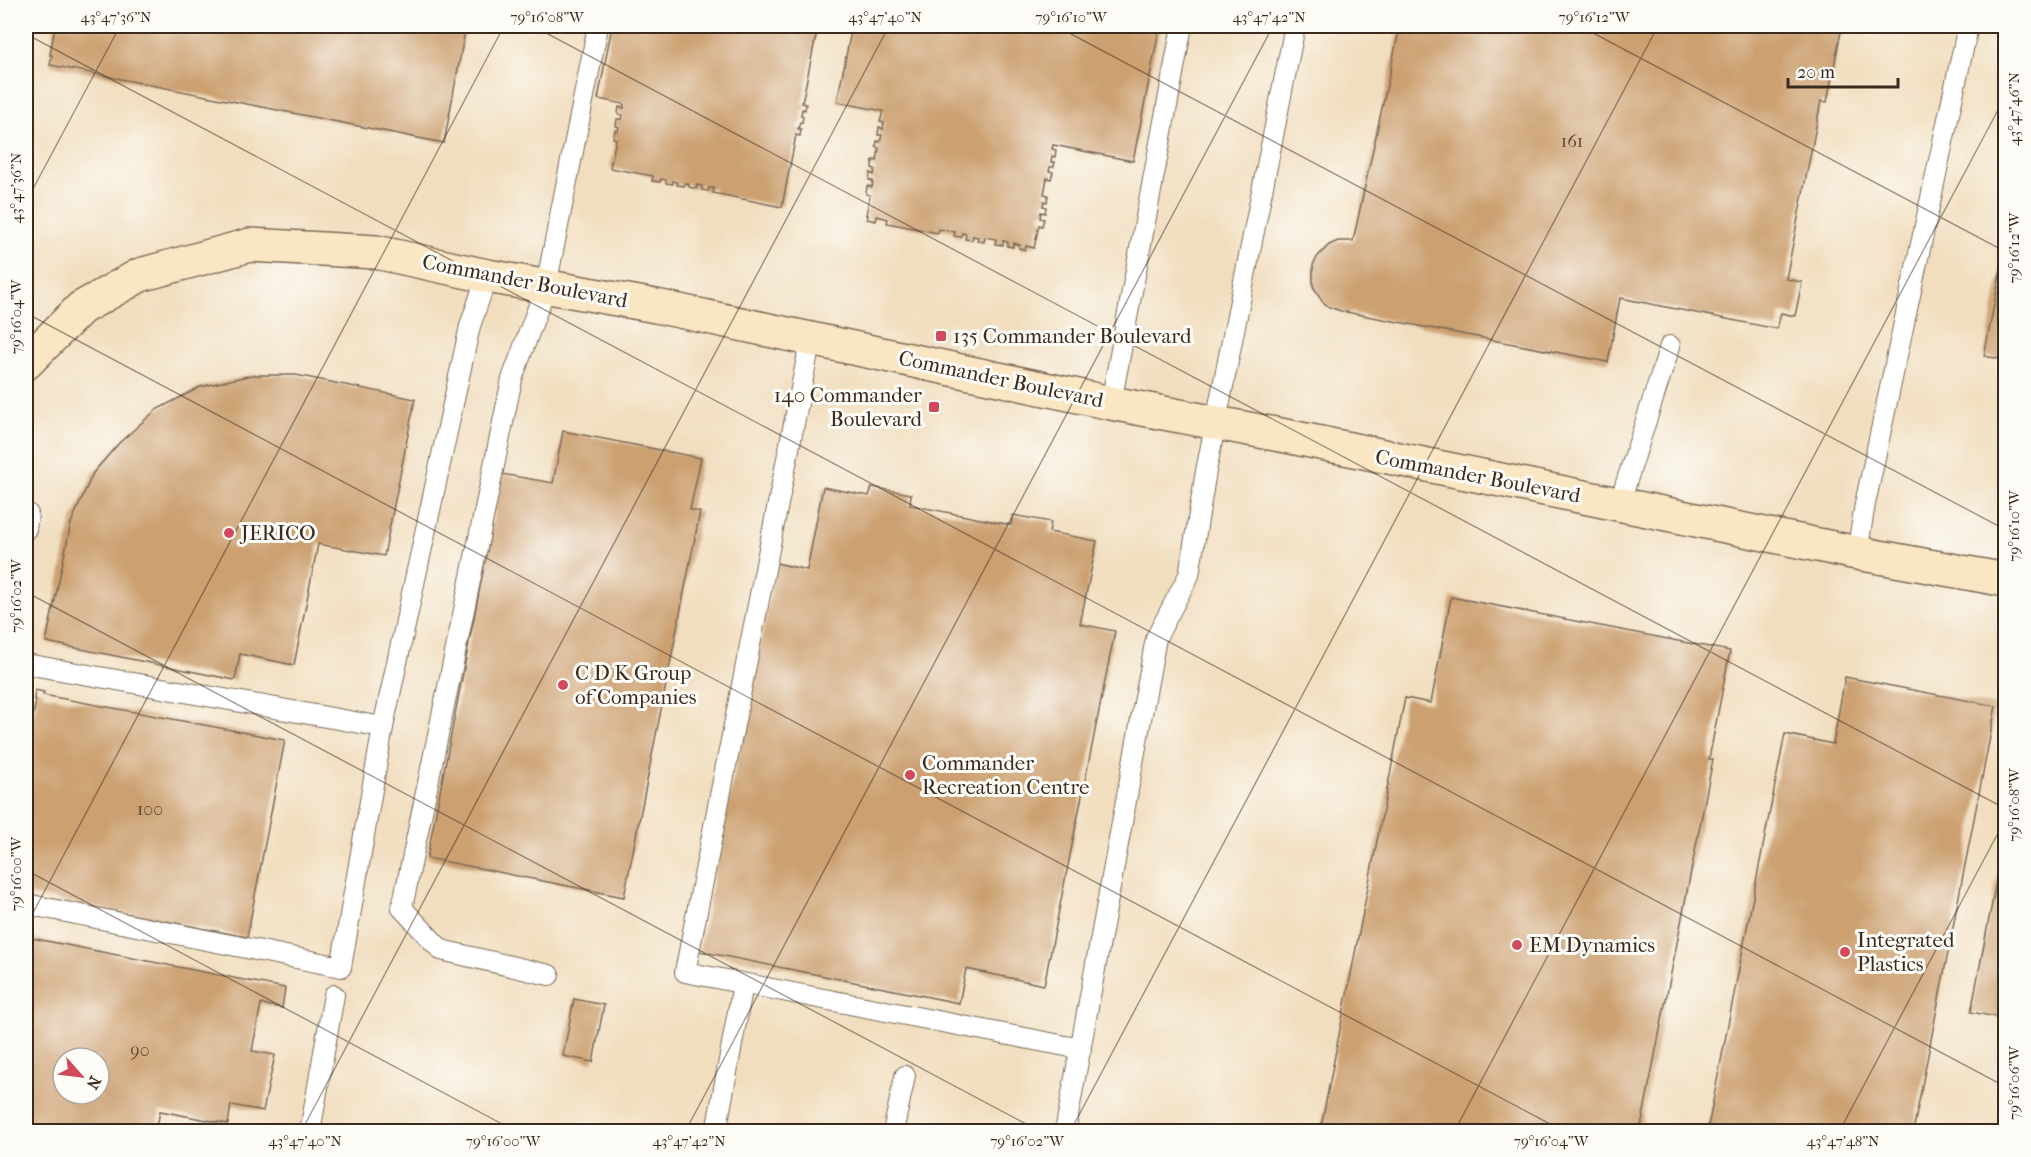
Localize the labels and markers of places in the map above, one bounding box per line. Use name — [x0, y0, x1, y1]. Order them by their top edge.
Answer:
place label: 135 Commander Boulevard — [953, 324, 1192, 348]
marker: 135 Commander Boulevard — [934, 329, 948, 343]
place label: 140 Commander Boulevard — [774, 383, 923, 431]
marker: 140 Commander Boulevard — [927, 400, 941, 414]
place label: JERICO — [239, 521, 316, 545]
marker: JERICO — [222, 526, 236, 540]
place label: C D K Group of Companies — [575, 661, 697, 709]
marker: C D K Group of Companies — [556, 678, 570, 692]
place label: Commander Recreation Centre — [922, 751, 1090, 799]
marker: Commander Recreation Centre — [903, 768, 917, 782]
place label: Integrated Plastics — [1857, 928, 1955, 976]
place label: EM Dynamics — [1529, 933, 1655, 957]
marker: EM Dynamics — [1510, 938, 1524, 952]
marker: Integrated Plastics — [1838, 945, 1852, 959]

